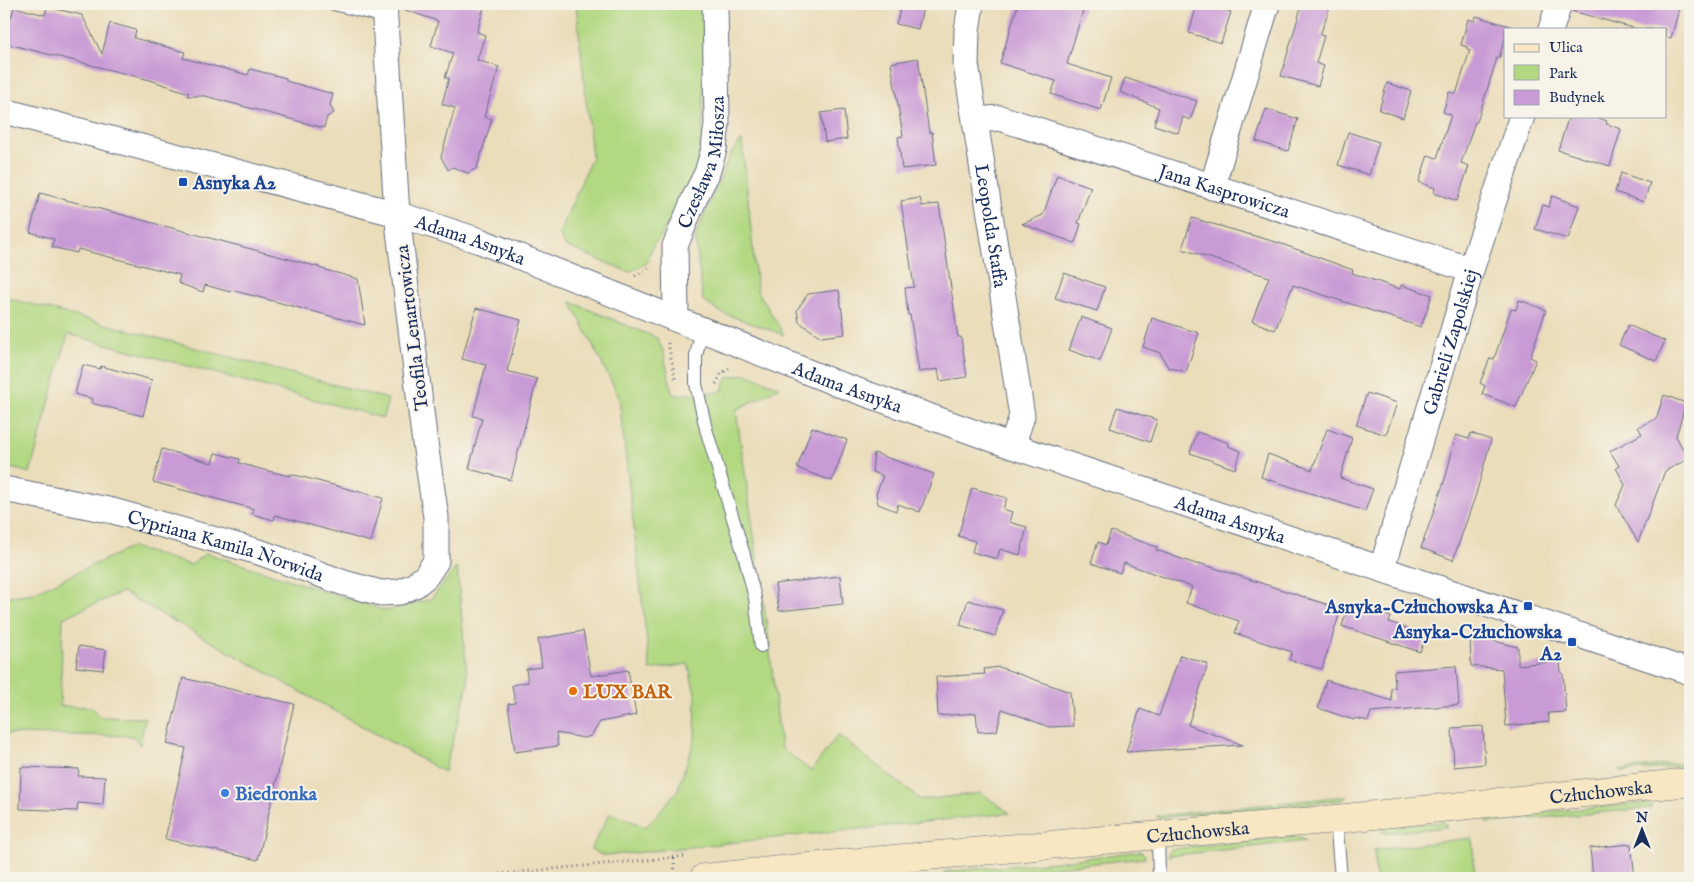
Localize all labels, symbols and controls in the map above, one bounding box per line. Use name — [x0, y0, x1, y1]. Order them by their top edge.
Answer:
legend — [1504, 28, 1666, 118]
text: Ulica — [1549, 38, 1583, 57]
text: Park — [1549, 64, 1579, 83]
text: Budynek — [1549, 88, 1606, 107]
street label: Czesława Miłosza — [673, 95, 731, 233]
street label: Jana Kasprowicza — [1153, 159, 1293, 225]
street label: Leopolda Staffa — [968, 162, 1012, 290]
place label: Asnyka A2 — [192, 172, 276, 196]
marker: Asnyka A2 — [177, 176, 189, 188]
street label: Adama Asnyka — [411, 210, 529, 272]
street label: Teofila Lenartowicza — [391, 243, 435, 412]
street label: Gabrieli Zapolskiej — [1418, 267, 1485, 418]
street label: Adama Asnyka — [788, 357, 906, 420]
street label: Adama Asnyka — [1170, 491, 1289, 551]
street label: Cypriana Kamila Norwida — [124, 506, 327, 589]
place label: Asnyka-Człuchowska A1 — [1324, 596, 1518, 620]
marker: Asnyka-Człuchowska A1 — [1522, 600, 1534, 612]
place label: Asnyka-Człuchowska A2 — [1392, 621, 1563, 667]
marker: Asnyka-Człuchowska A2 — [1566, 636, 1578, 648]
place label: LUX BAR — [583, 681, 673, 705]
marker: LUX BAR — [567, 685, 579, 697]
street label: Człuchowska — [1549, 776, 1654, 811]
place label: Biedronka — [235, 783, 318, 807]
marker: Biedronka — [219, 787, 231, 799]
north arrow — [1616, 804, 1666, 854]
text: N — [1635, 809, 1648, 827]
street label: Człuchowska — [1146, 817, 1251, 850]

